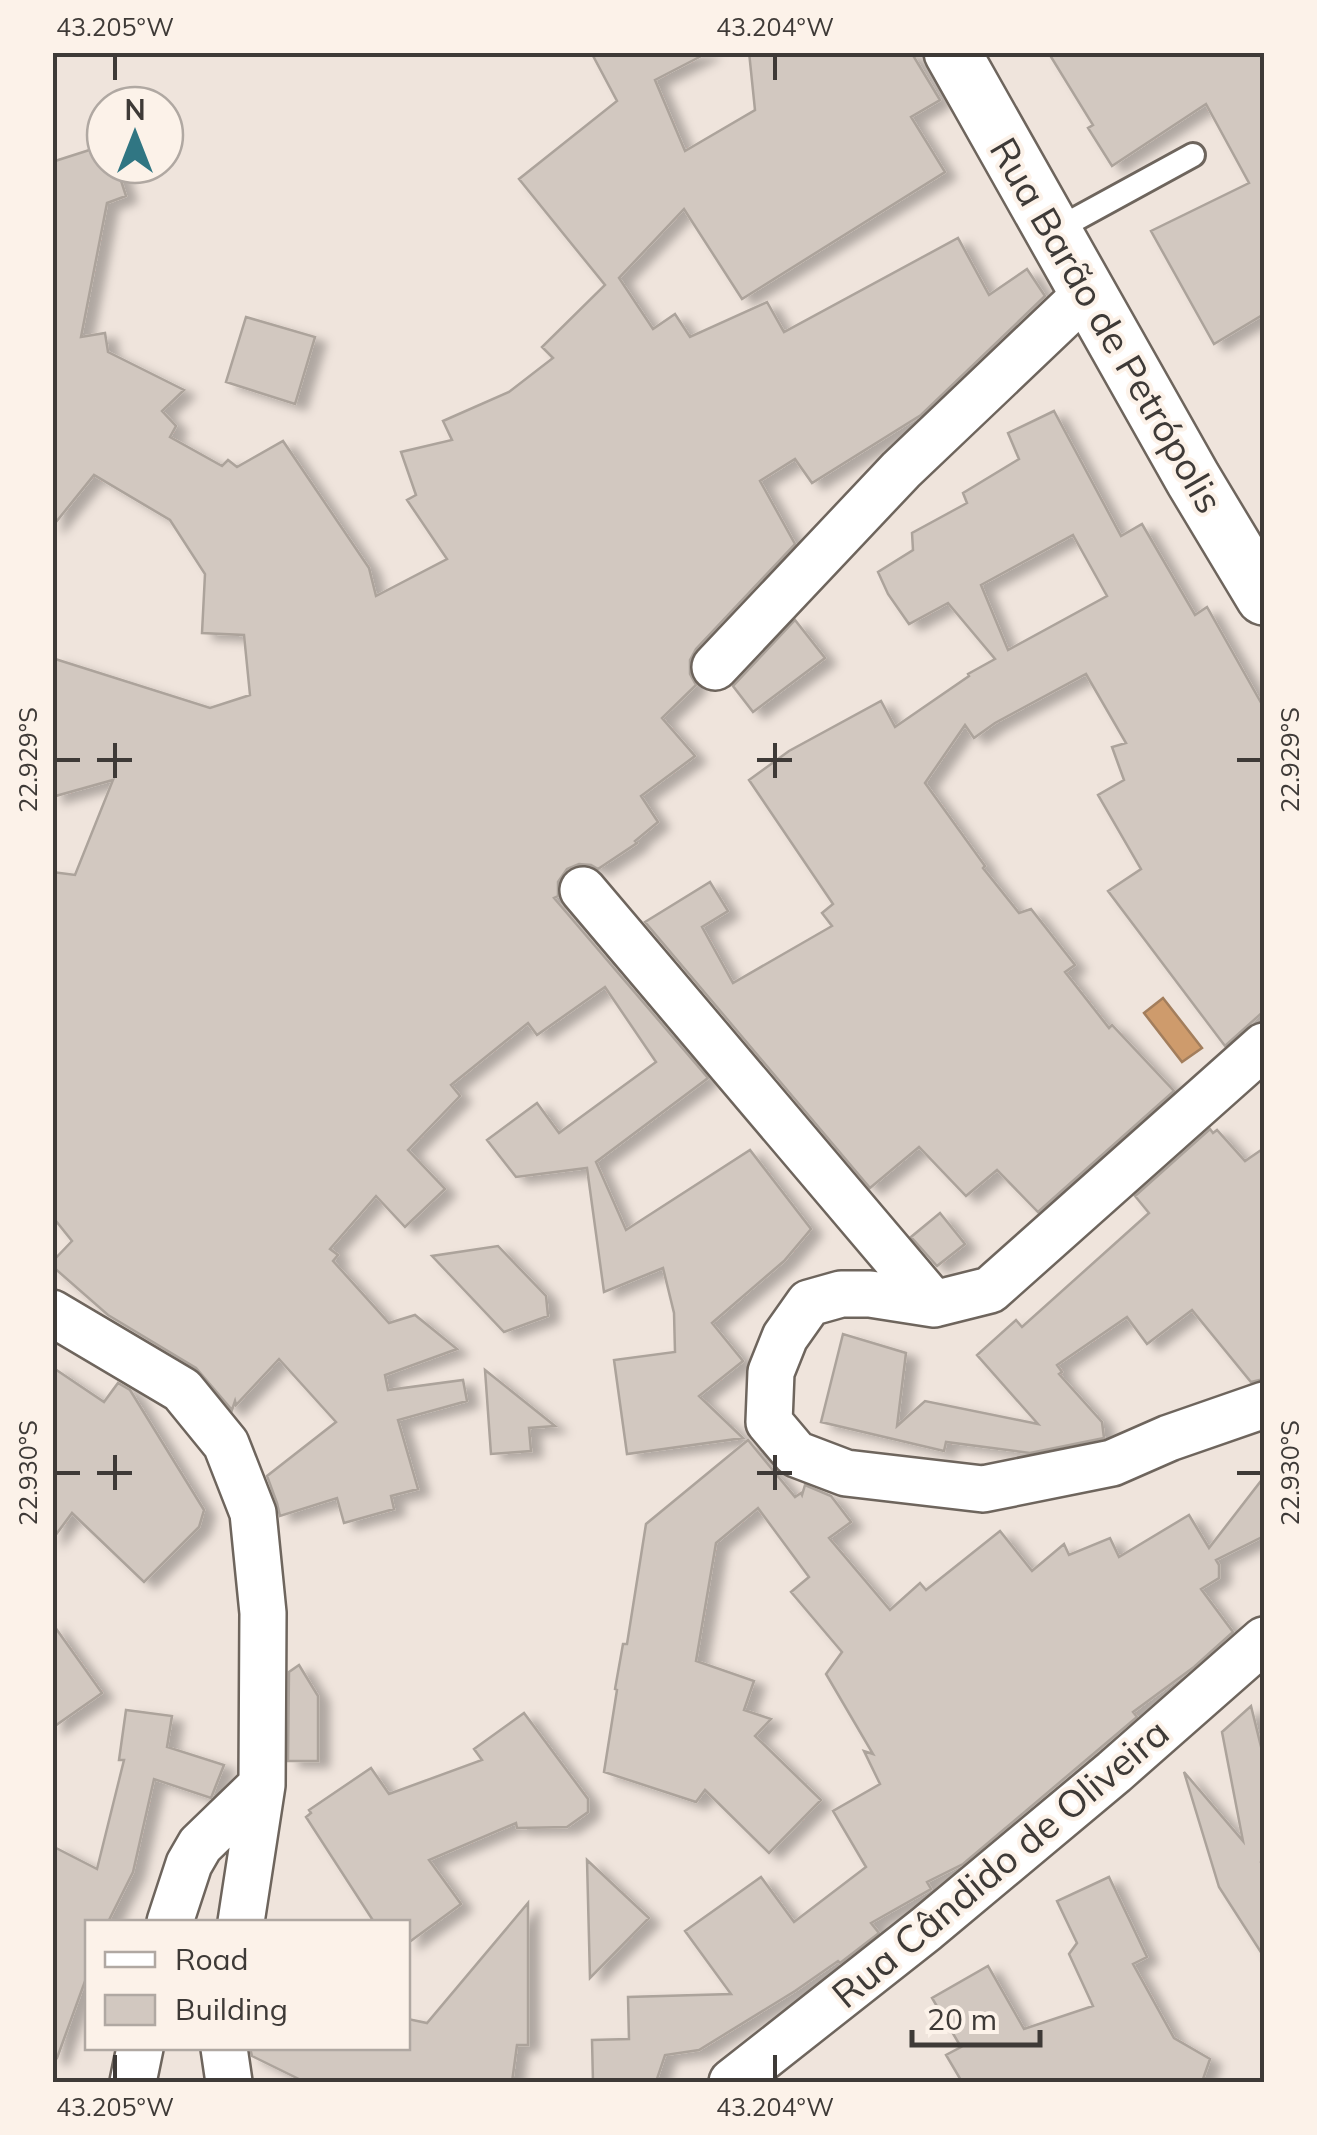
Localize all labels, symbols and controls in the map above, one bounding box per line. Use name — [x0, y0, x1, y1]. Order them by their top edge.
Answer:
text: 43.205°W — [56, 11, 174, 42]
text: 43.204°W — [716, 11, 834, 42]
north arrow — [85, 85, 185, 185]
text: N — [124, 92, 146, 127]
street label: Rua Barão de Petrópolis — [980, 129, 1234, 521]
text: 22.929°S — [12, 707, 43, 813]
text: 22.929°S — [1274, 707, 1305, 813]
text: 22.930°S — [12, 1420, 43, 1526]
text: 22.930°S — [1274, 1420, 1305, 1526]
street label: Rua Cândido de Oliveira — [822, 1708, 1178, 2018]
legend — [85, 1920, 410, 2050]
text: Road — [175, 1940, 249, 1978]
scale bar — [912, 1985, 1040, 2047]
text: Building — [175, 1990, 288, 2028]
text: 20 m — [927, 2000, 997, 2038]
text: 43.205°W — [56, 2091, 174, 2122]
text: 43.204°W — [716, 2091, 834, 2122]

